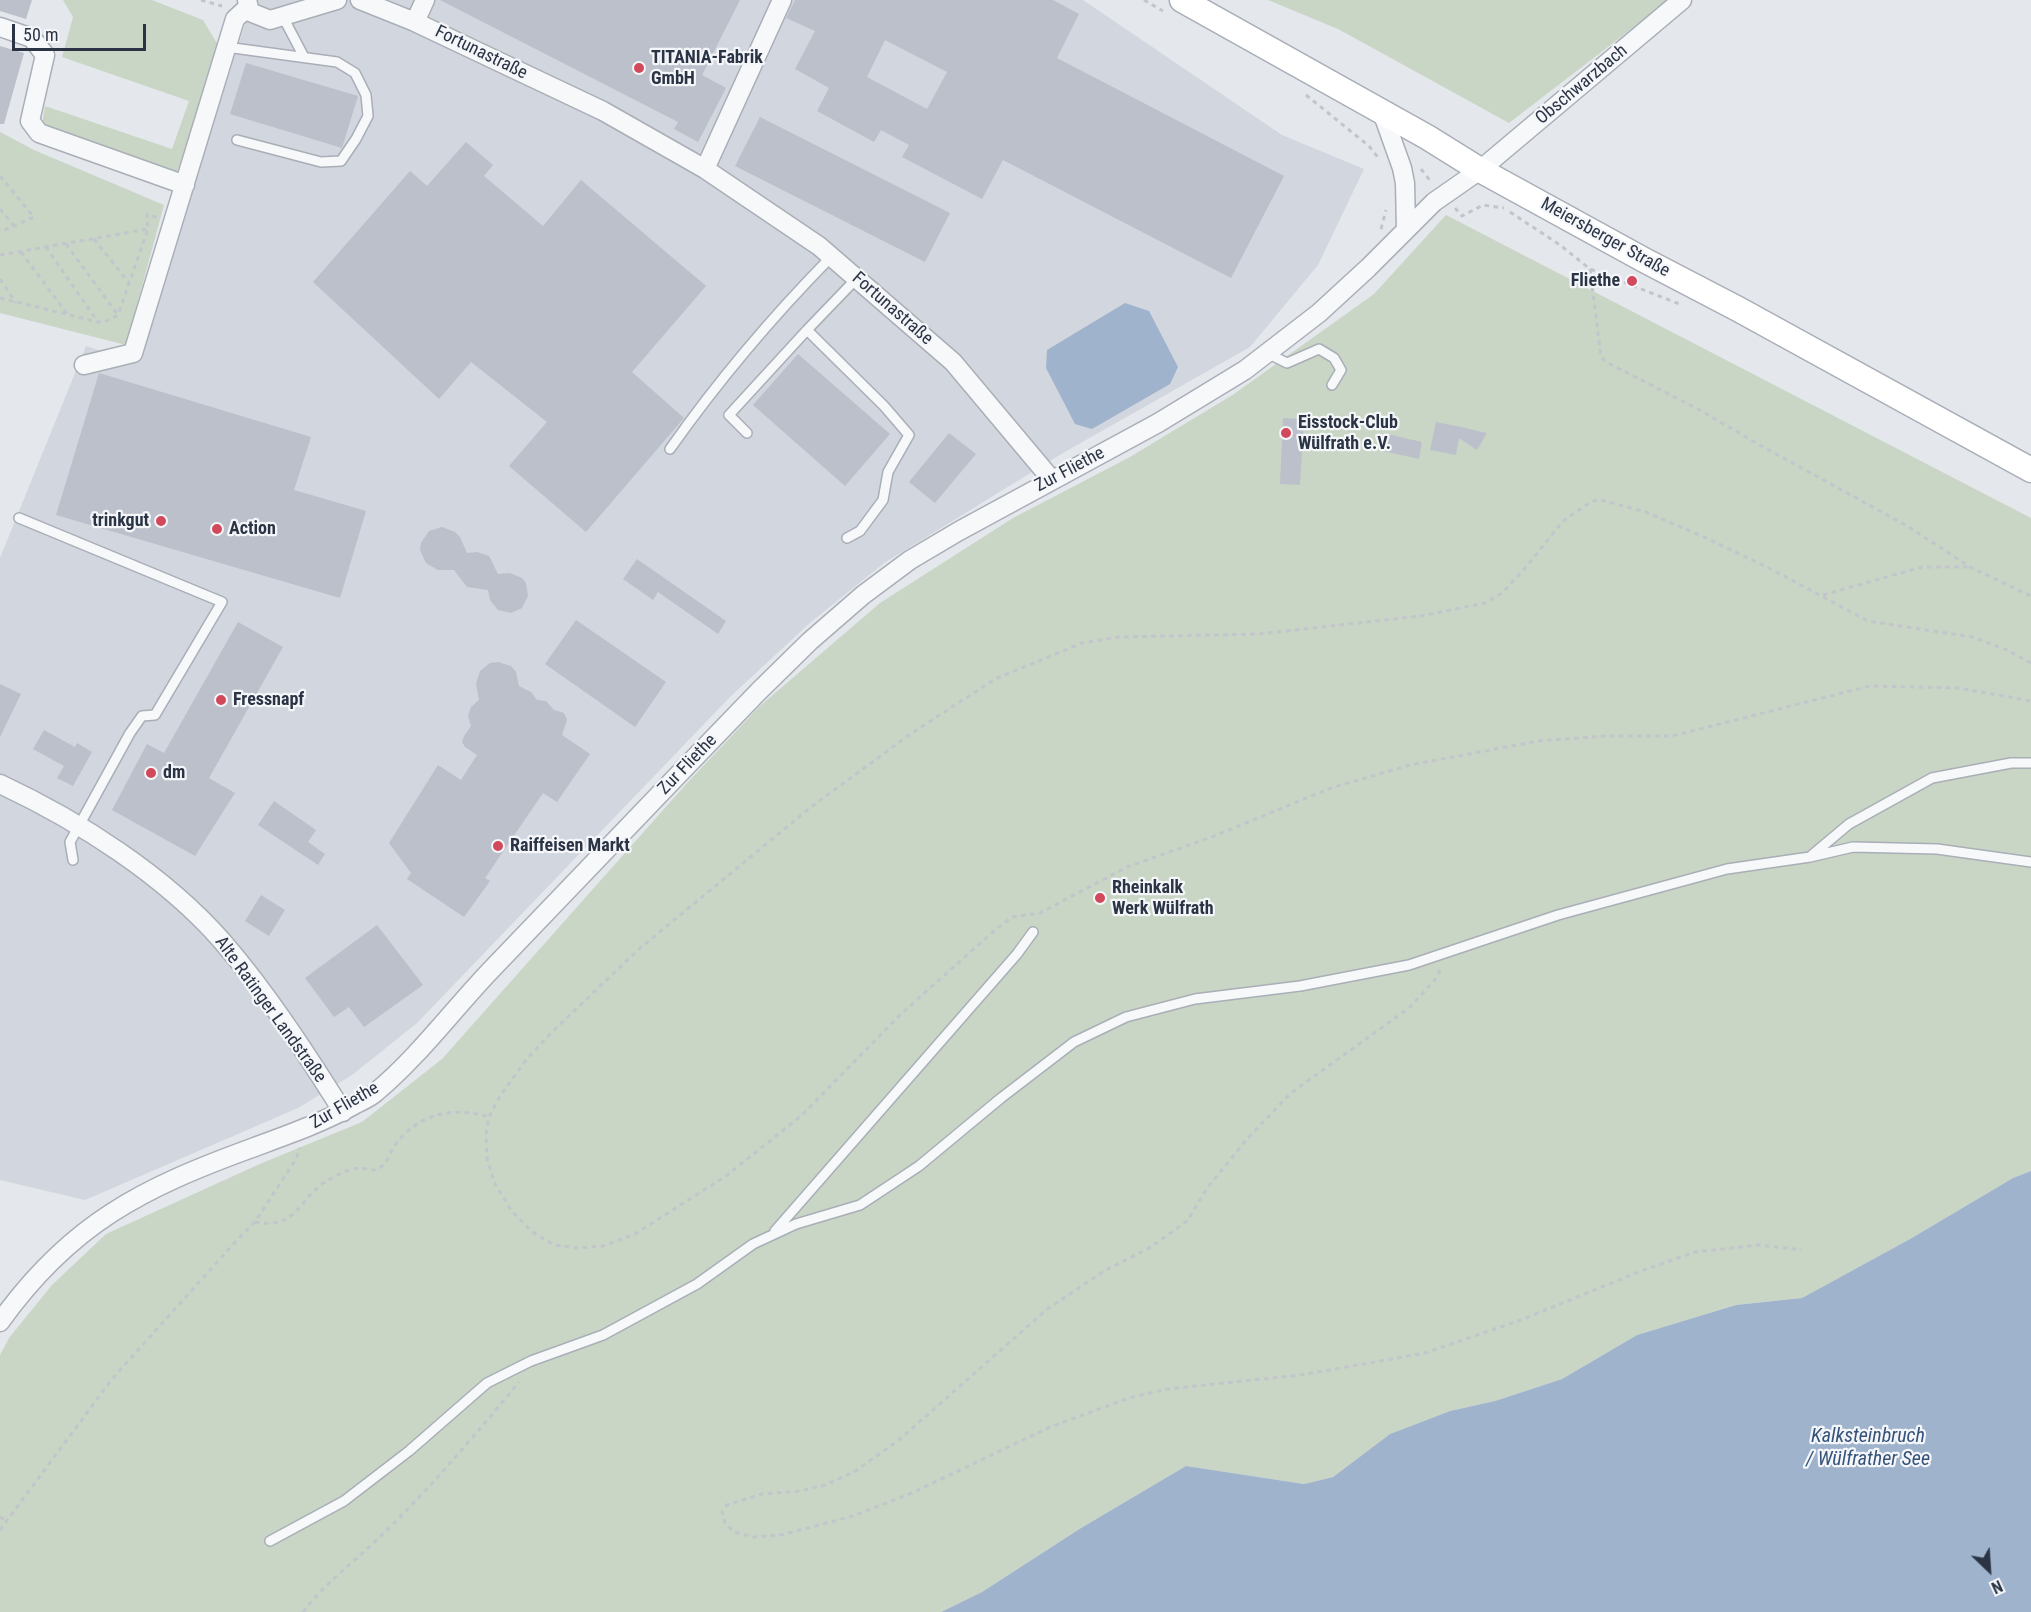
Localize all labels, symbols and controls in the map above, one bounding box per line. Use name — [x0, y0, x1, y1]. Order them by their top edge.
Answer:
scale bar — [15, 12, 148, 50]
street label: Fortunastraße — [431, 21, 531, 85]
text: 50 m — [23, 24, 58, 45]
street label: Obschwarzbach — [1532, 40, 1632, 130]
place label: TITANIA-Fabrik GmbH — [651, 47, 763, 90]
marker: TITANIA-Fabrik GmbH — [632, 61, 646, 75]
street label: Meiersberger Straße — [1537, 194, 1673, 282]
street label: Fortunastraße — [847, 268, 937, 350]
place label: Fliethe — [1571, 270, 1620, 292]
marker: Fliethe — [1625, 274, 1639, 288]
place label: Eisstock-Club Wülfrath e.V. — [1298, 412, 1398, 454]
marker: Eisstock-Club Wülfrath e.V. — [1279, 426, 1293, 440]
street label: Zur Fliethe — [1032, 443, 1108, 497]
place label: trinkgut — [92, 510, 149, 532]
marker: trinkgut — [154, 514, 168, 528]
place label: Action — [229, 518, 276, 540]
marker: Action — [210, 522, 224, 536]
place label: Fressnapf — [233, 689, 304, 711]
marker: Fressnapf — [214, 693, 228, 707]
street label: Zur Fliethe — [654, 730, 722, 800]
place label: dm — [163, 762, 185, 784]
marker: dm — [144, 766, 158, 780]
place label: Raiffeisen Markt — [510, 835, 630, 857]
marker: Raiffeisen Markt — [491, 839, 505, 853]
place label: Rheinkalk Werk Wülfrath — [1112, 877, 1214, 920]
marker: Rheinkalk Werk Wülfrath — [1093, 891, 1107, 905]
street label: Alte Ratinger Landstraße — [210, 933, 330, 1087]
street label: Zur Fliethe — [307, 1078, 383, 1134]
water label: Kalksteinbruch / Wülfrather See — [1806, 1425, 1930, 1472]
north arrow — [1959, 1540, 2019, 1600]
text: N — [1988, 1576, 2005, 1597]

